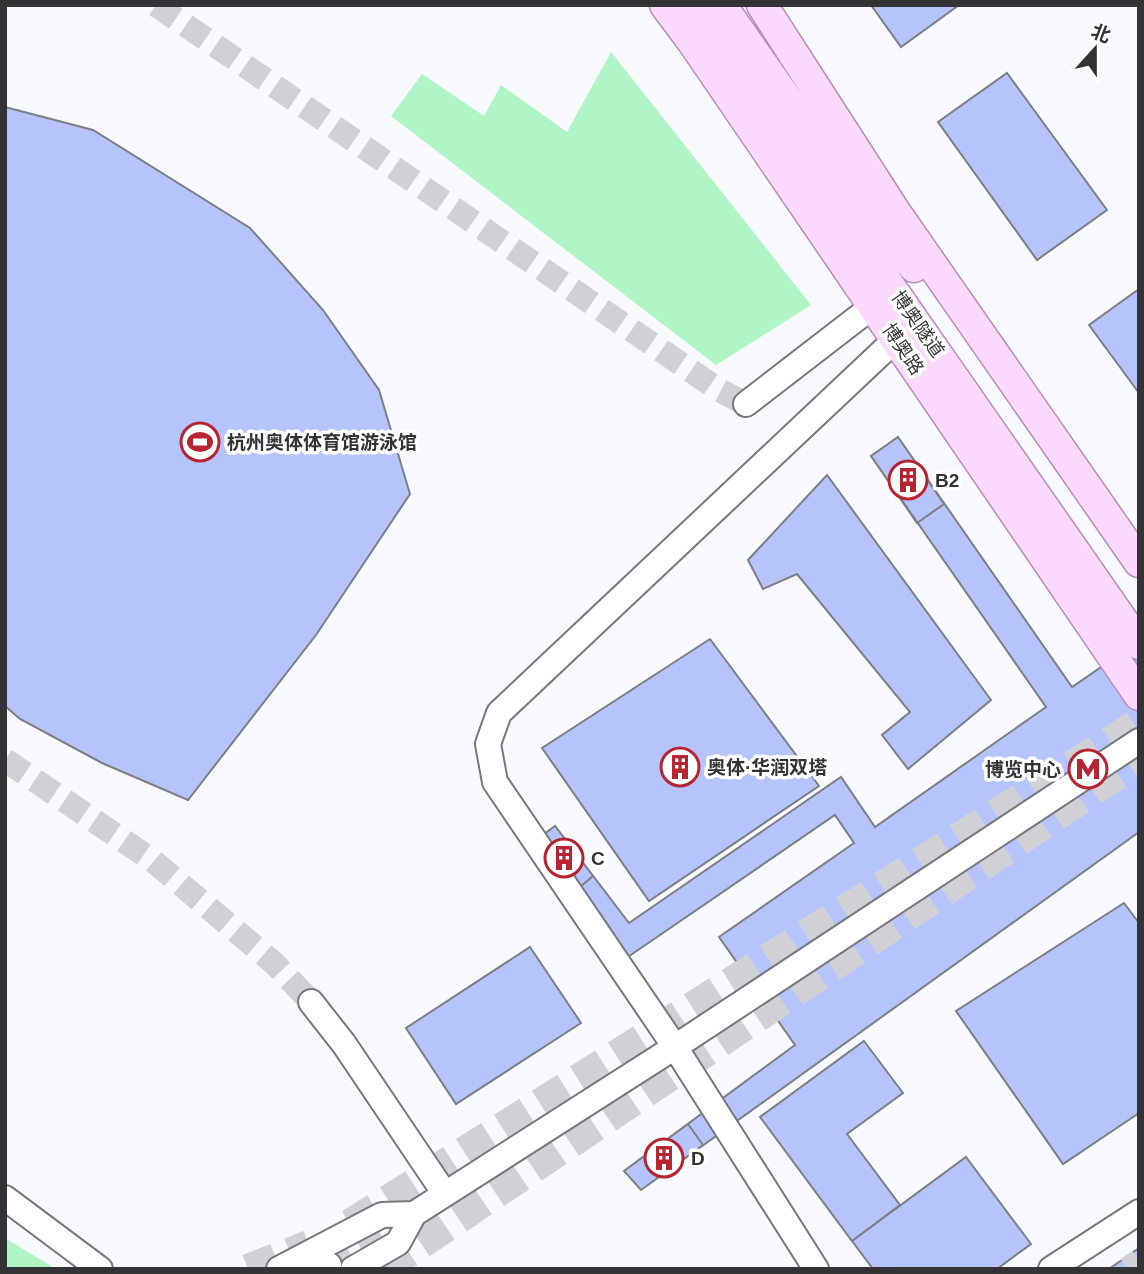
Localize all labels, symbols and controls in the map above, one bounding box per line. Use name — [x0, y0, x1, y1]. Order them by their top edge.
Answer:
north arrow — [1060, 14, 1130, 84]
text: 北 — [1088, 20, 1114, 47]
street label: 博奥隧道 — [888, 287, 948, 361]
street label: 博奥路 — [878, 319, 928, 379]
sports icon: 杭州奥体体育馆游泳馆 — [179, 421, 221, 463]
place label: 杭州奥体体育馆游泳馆 — [227, 432, 417, 453]
building icon: B2 — [887, 459, 929, 501]
place label: B2 — [935, 470, 959, 491]
building icon: 奥体·华润双塔 — [659, 746, 701, 788]
metro station icon: 博览中心 — [1067, 748, 1109, 790]
place label: 奥体·华润双塔 — [707, 757, 827, 778]
place label: 博览中心 — [985, 759, 1061, 780]
building icon: C — [543, 837, 585, 879]
place label: C — [591, 848, 605, 869]
building icon: D — [643, 1137, 685, 1179]
place label: D — [691, 1148, 705, 1169]

